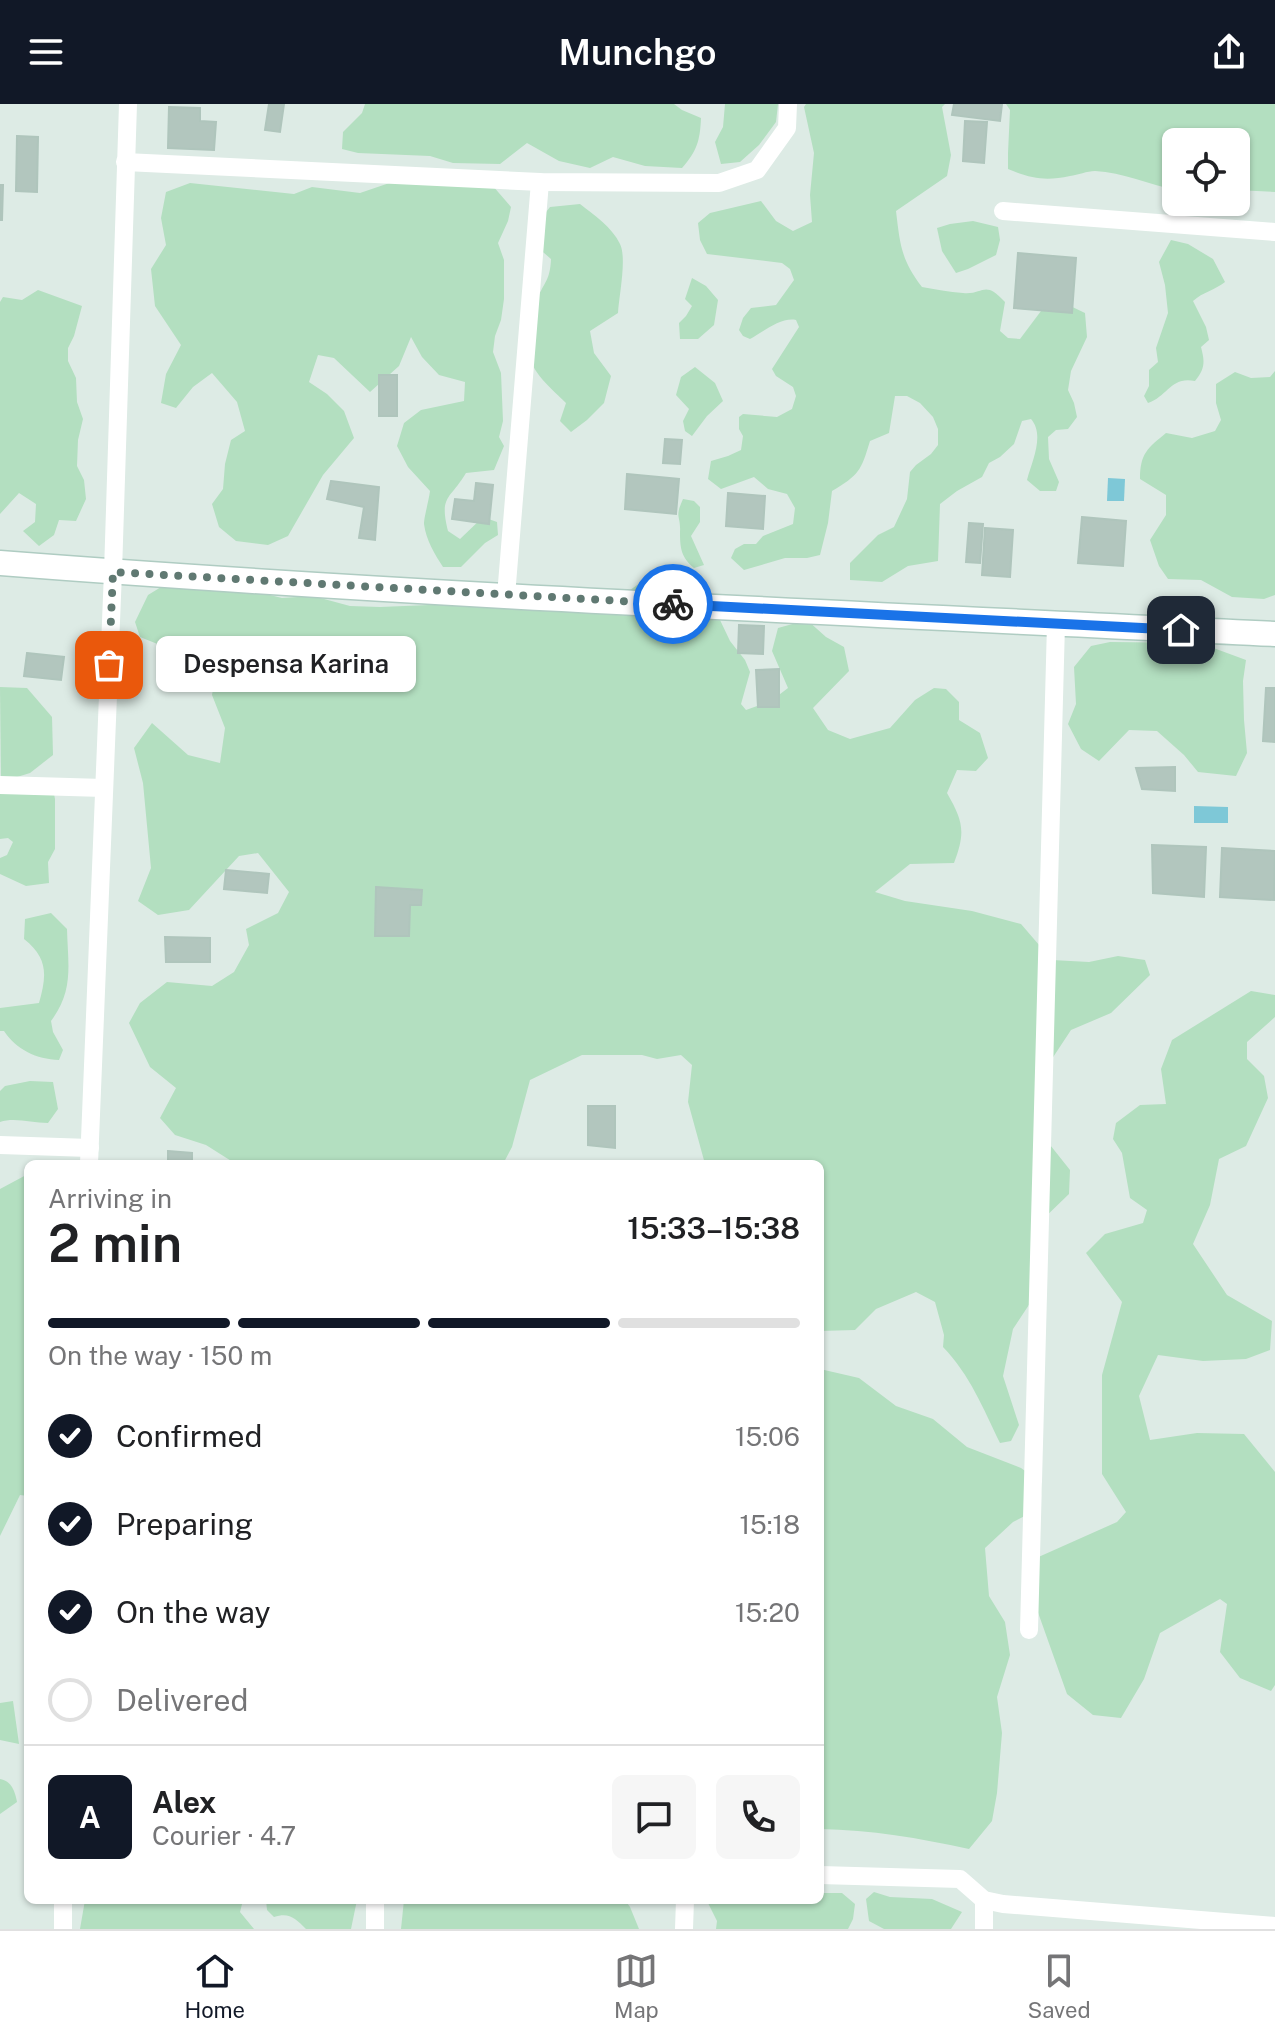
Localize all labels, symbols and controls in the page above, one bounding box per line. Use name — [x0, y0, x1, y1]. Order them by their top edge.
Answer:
icon: menu — [24, 30, 68, 74]
icon: share — [1207, 30, 1251, 74]
text: Munchgo — [558, 31, 717, 73]
map controls — [1162, 128, 1250, 216]
button: locate — [1162, 128, 1250, 216]
courier — [633, 564, 713, 644]
icon: bike — [651, 582, 695, 626]
pin — [1147, 596, 1215, 664]
icon: home — [1159, 608, 1203, 652]
pin — [75, 631, 143, 699]
callout: Despensa Karina — [157, 637, 417, 693]
icon: bag — [87, 643, 131, 687]
text: Despensa Karina — [183, 648, 389, 679]
text: Arriving in — [48, 1183, 172, 1214]
text: 15:33–15:38 — [627, 1210, 800, 1246]
text: 2 min — [48, 1213, 182, 1274]
text: On the way · 150 m — [48, 1340, 272, 1371]
icon: check — [48, 1414, 92, 1458]
text: Confirmed — [116, 1418, 262, 1454]
text: 15:06 — [735, 1421, 800, 1452]
icon: check — [48, 1502, 92, 1546]
text: Preparing — [116, 1506, 253, 1542]
text: 15:18 — [739, 1509, 800, 1540]
icon: check — [48, 1590, 92, 1634]
text: On the way — [116, 1594, 270, 1630]
text: 15:20 — [735, 1597, 800, 1628]
text: Delivered — [116, 1682, 248, 1718]
button: chat — [612, 1775, 696, 1859]
button: phone — [716, 1775, 800, 1859]
text: Alex — [152, 1784, 216, 1820]
text: A — [79, 1799, 101, 1835]
text: Courier · 4.7 — [152, 1820, 296, 1851]
tab: Home — [184, 1949, 245, 2023]
tab: Map — [614, 1949, 659, 2023]
tab: Saved — [1028, 1949, 1091, 2023]

